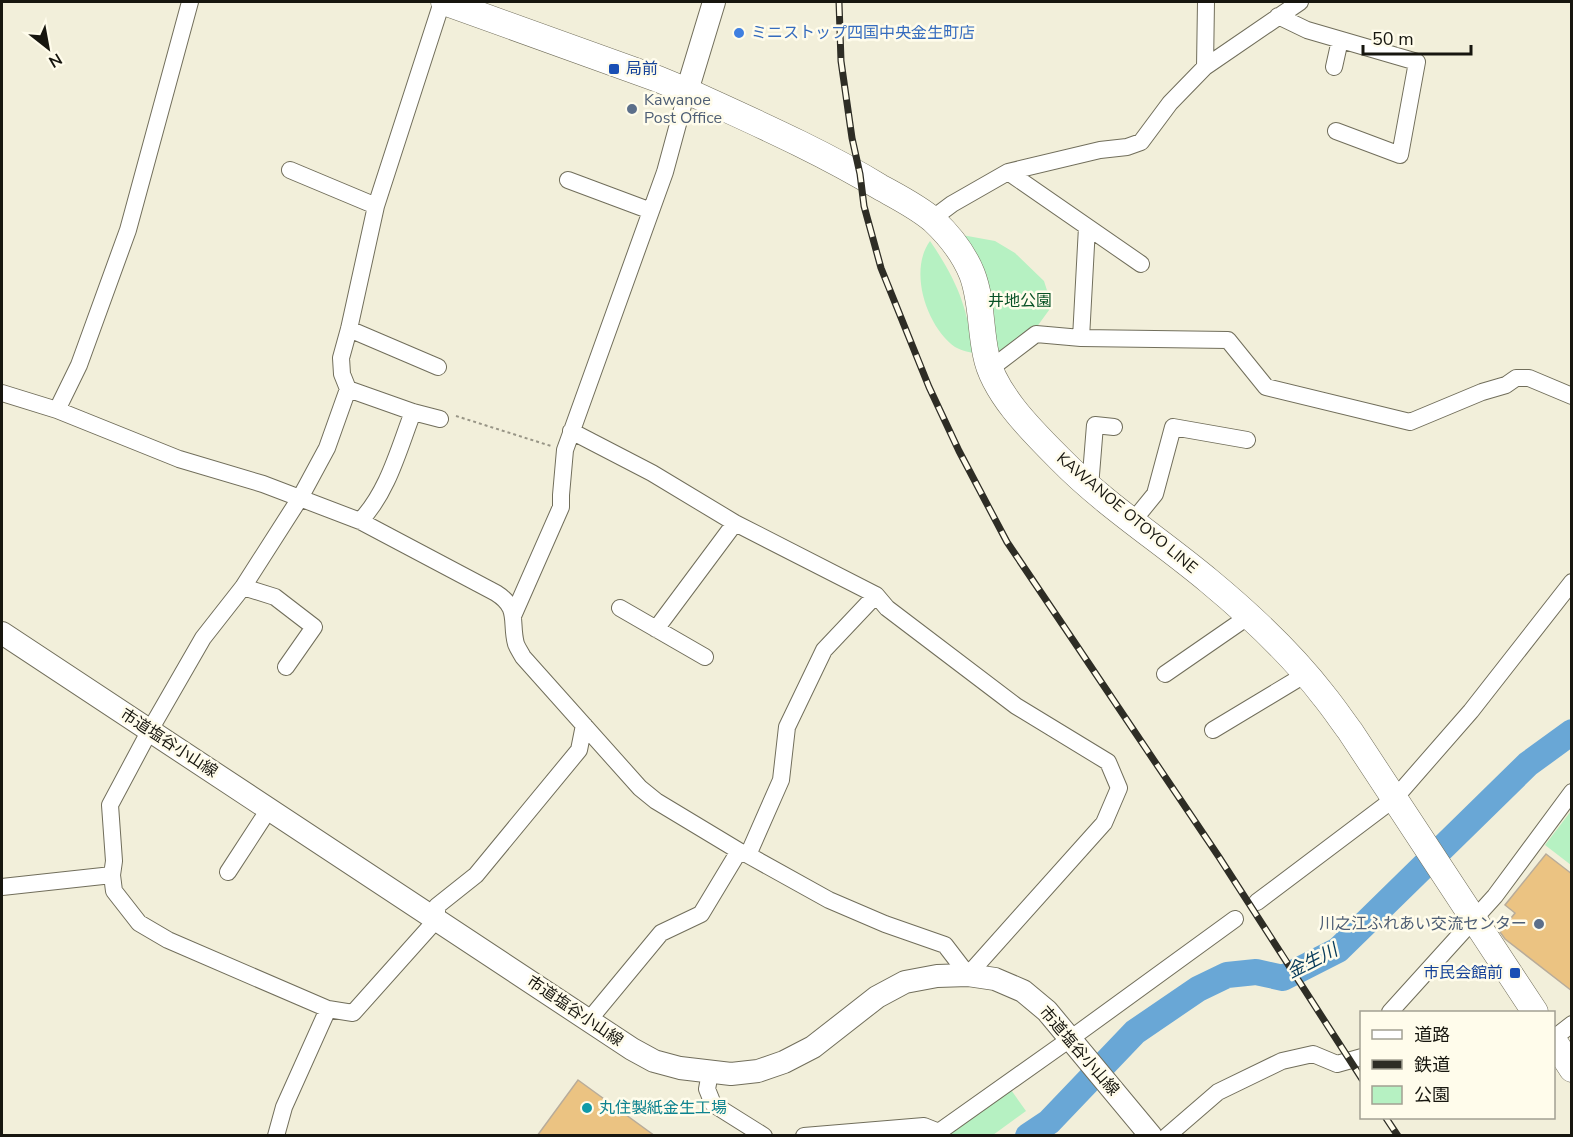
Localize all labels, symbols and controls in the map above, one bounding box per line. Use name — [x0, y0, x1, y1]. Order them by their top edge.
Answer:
north arrow — [18, 18, 78, 78]
scale bar — [1363, 18, 1471, 56]
place label: ミニストップ四国中央金生町店 — [751, 22, 975, 44]
marker: ミニストップ四国中央金生町店 — [732, 26, 746, 40]
text: 50 m — [1372, 27, 1414, 51]
text: N — [44, 47, 66, 73]
place label: 局前 — [626, 58, 658, 80]
marker: 局前 — [607, 62, 621, 76]
place label: Kawanoe Post Office — [644, 89, 722, 129]
marker: Kawanoe Post Office — [625, 102, 639, 116]
park label: 井地公園 — [988, 290, 1052, 312]
street label: KAWANOE OTOYO LINE — [1052, 448, 1202, 578]
street label: 市道塩谷小山線 — [116, 703, 222, 783]
place label: 川之江ふれあい交流センター — [1319, 913, 1527, 935]
marker: 川之江ふれあい交流センター — [1532, 917, 1546, 931]
water label: 金生川 — [1282, 937, 1343, 984]
place label: 市民会館前 — [1423, 962, 1503, 984]
marker: 市民会館前 — [1508, 966, 1522, 980]
street label: 市道塩谷小山線 — [522, 971, 628, 1051]
street label: 市道塩谷小山線 — [1034, 1002, 1124, 1100]
legend — [1360, 1011, 1555, 1119]
text: 道路 — [1414, 1023, 1450, 1047]
text: 鉄道 — [1414, 1053, 1450, 1077]
text: 公園 — [1414, 1083, 1450, 1107]
place label: 丸住製紙金生工場 — [599, 1097, 727, 1119]
marker: 丸住製紙金生工場 — [580, 1101, 594, 1115]

